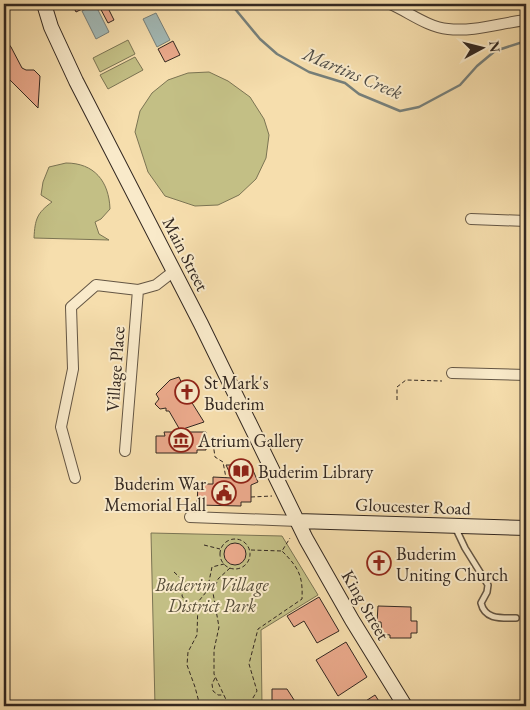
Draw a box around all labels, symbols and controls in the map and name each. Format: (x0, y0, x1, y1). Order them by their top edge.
north arrow (458, 22, 508, 72)
text: N (485, 40, 505, 54)
water label: Martins Creek (299, 41, 407, 105)
street label: Main Street (158, 213, 215, 295)
street label: Village Place (101, 325, 129, 413)
place label: St Mark's Buderim (204, 371, 269, 415)
church icon: St Mark's Buderim (174, 379, 200, 405)
museum icon: Atrium Gallery (168, 427, 194, 453)
place label: Atrium Gallery (197, 429, 304, 452)
library icon: Buderim Library (228, 458, 254, 484)
place label: Buderim Library (258, 460, 374, 483)
place label: Buderim War Memorial Hall (104, 472, 206, 516)
public building icon: Buderim War Memorial Hall (211, 480, 237, 506)
street label: Gloucester Road (355, 492, 472, 520)
place label: Buderim Uniting Church (396, 542, 508, 586)
church icon: Buderim Uniting Church (366, 550, 392, 576)
street label: King Street (337, 566, 395, 644)
park label: Buderim Village District Park (154, 573, 270, 617)

